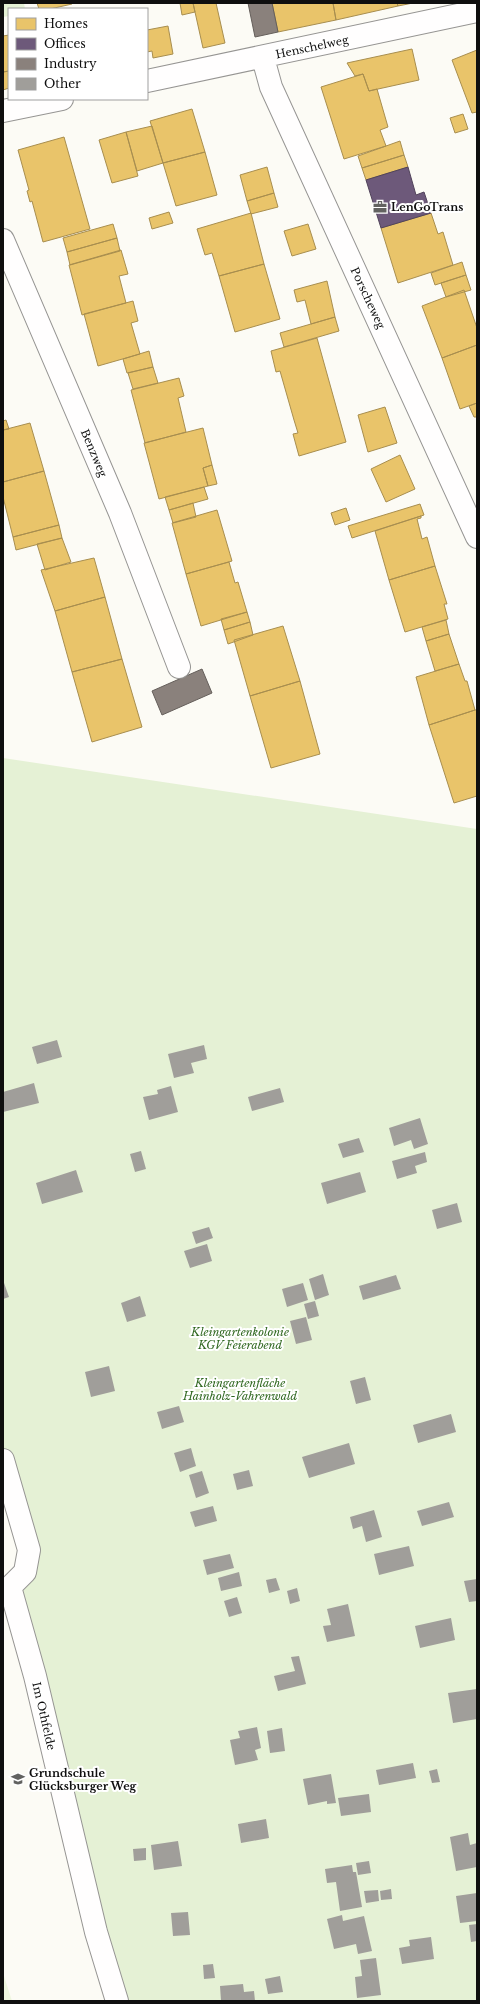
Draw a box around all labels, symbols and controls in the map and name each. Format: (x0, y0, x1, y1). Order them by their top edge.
legend (8, 8, 148, 100)
text: Homes (44, 16, 88, 31)
street label: Henschelweg (274, 32, 350, 62)
text: Offices (44, 36, 86, 51)
text: Industry (44, 56, 97, 71)
text: Other (44, 76, 81, 91)
office icon: LenGoTrans (372, 199, 388, 215)
place label: LenGoTrans (391, 200, 463, 214)
street label: Porscheweg (348, 265, 389, 331)
street label: Benzweg (78, 427, 110, 479)
park label: Kleingartenkolonie KGV Feierabend (190, 1325, 289, 1352)
park label: Kleingartenfläche Hainholz-Vahrenwald (182, 1376, 297, 1403)
street label: Im Othfelde (29, 1680, 59, 1752)
place label: Grundschule Glücksburger Weg (29, 1766, 137, 1793)
school or university icon: Grundschule Glücksburger Weg (10, 1771, 26, 1787)

